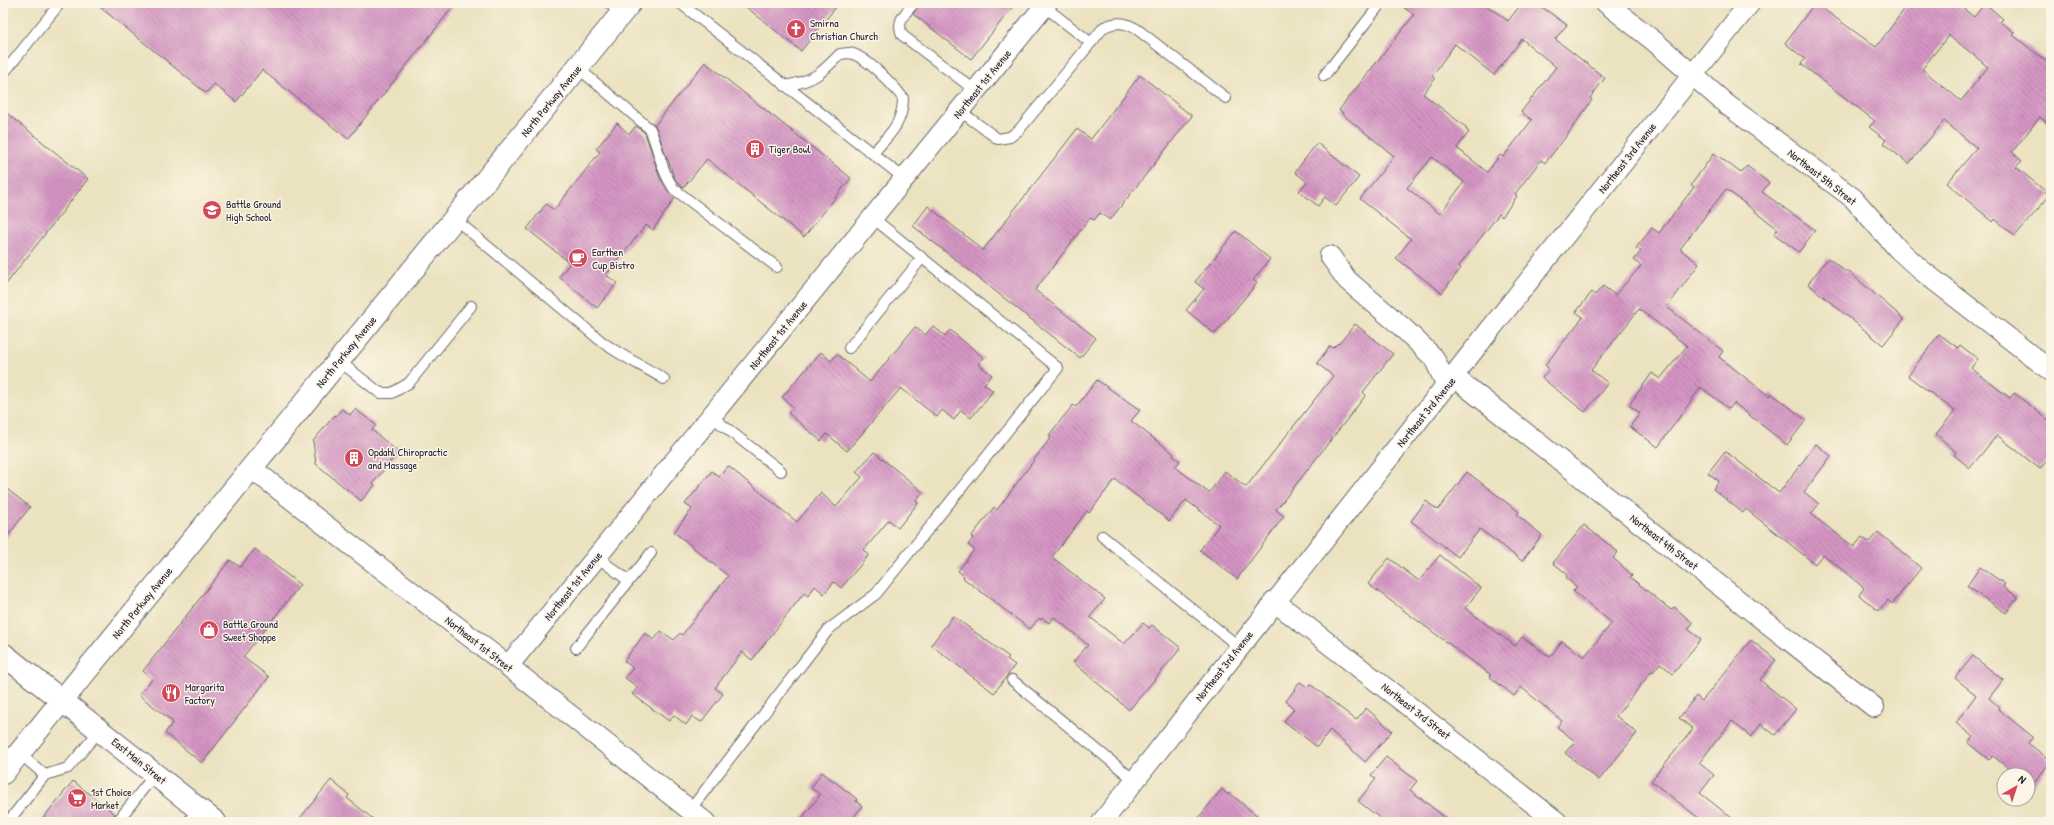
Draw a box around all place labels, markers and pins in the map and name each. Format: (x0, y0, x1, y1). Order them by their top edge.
place label: Smirna Christian Church (810, 16, 878, 43)
church icon: Smirna Christian Church (785, 18, 807, 40)
building icon: Tiger Bowl (744, 138, 766, 160)
place label: Tiger Bowl (769, 142, 811, 156)
place label: Battle Ground High School (226, 197, 282, 224)
school or university icon: Battle Ground High School (201, 199, 223, 221)
place label: Earthen Cup Bistro (592, 245, 635, 272)
cafe icon: Earthen Cup Bistro (567, 247, 589, 269)
place label: Opdahl Chiropractic and Massage (368, 445, 448, 472)
building icon: Opdahl Chiropractic and Massage (343, 447, 365, 469)
place label: Battle Ground Sweet Shoppe (223, 617, 279, 644)
shop icon: Battle Ground Sweet Shoppe (198, 619, 220, 641)
place label: Margarita Factory (184, 680, 225, 707)
restaurant icon: Margarita Factory (160, 682, 182, 704)
place label: 1st Choice Market (91, 785, 132, 812)
supermarket icon: 1st Choice Market (66, 787, 88, 809)

